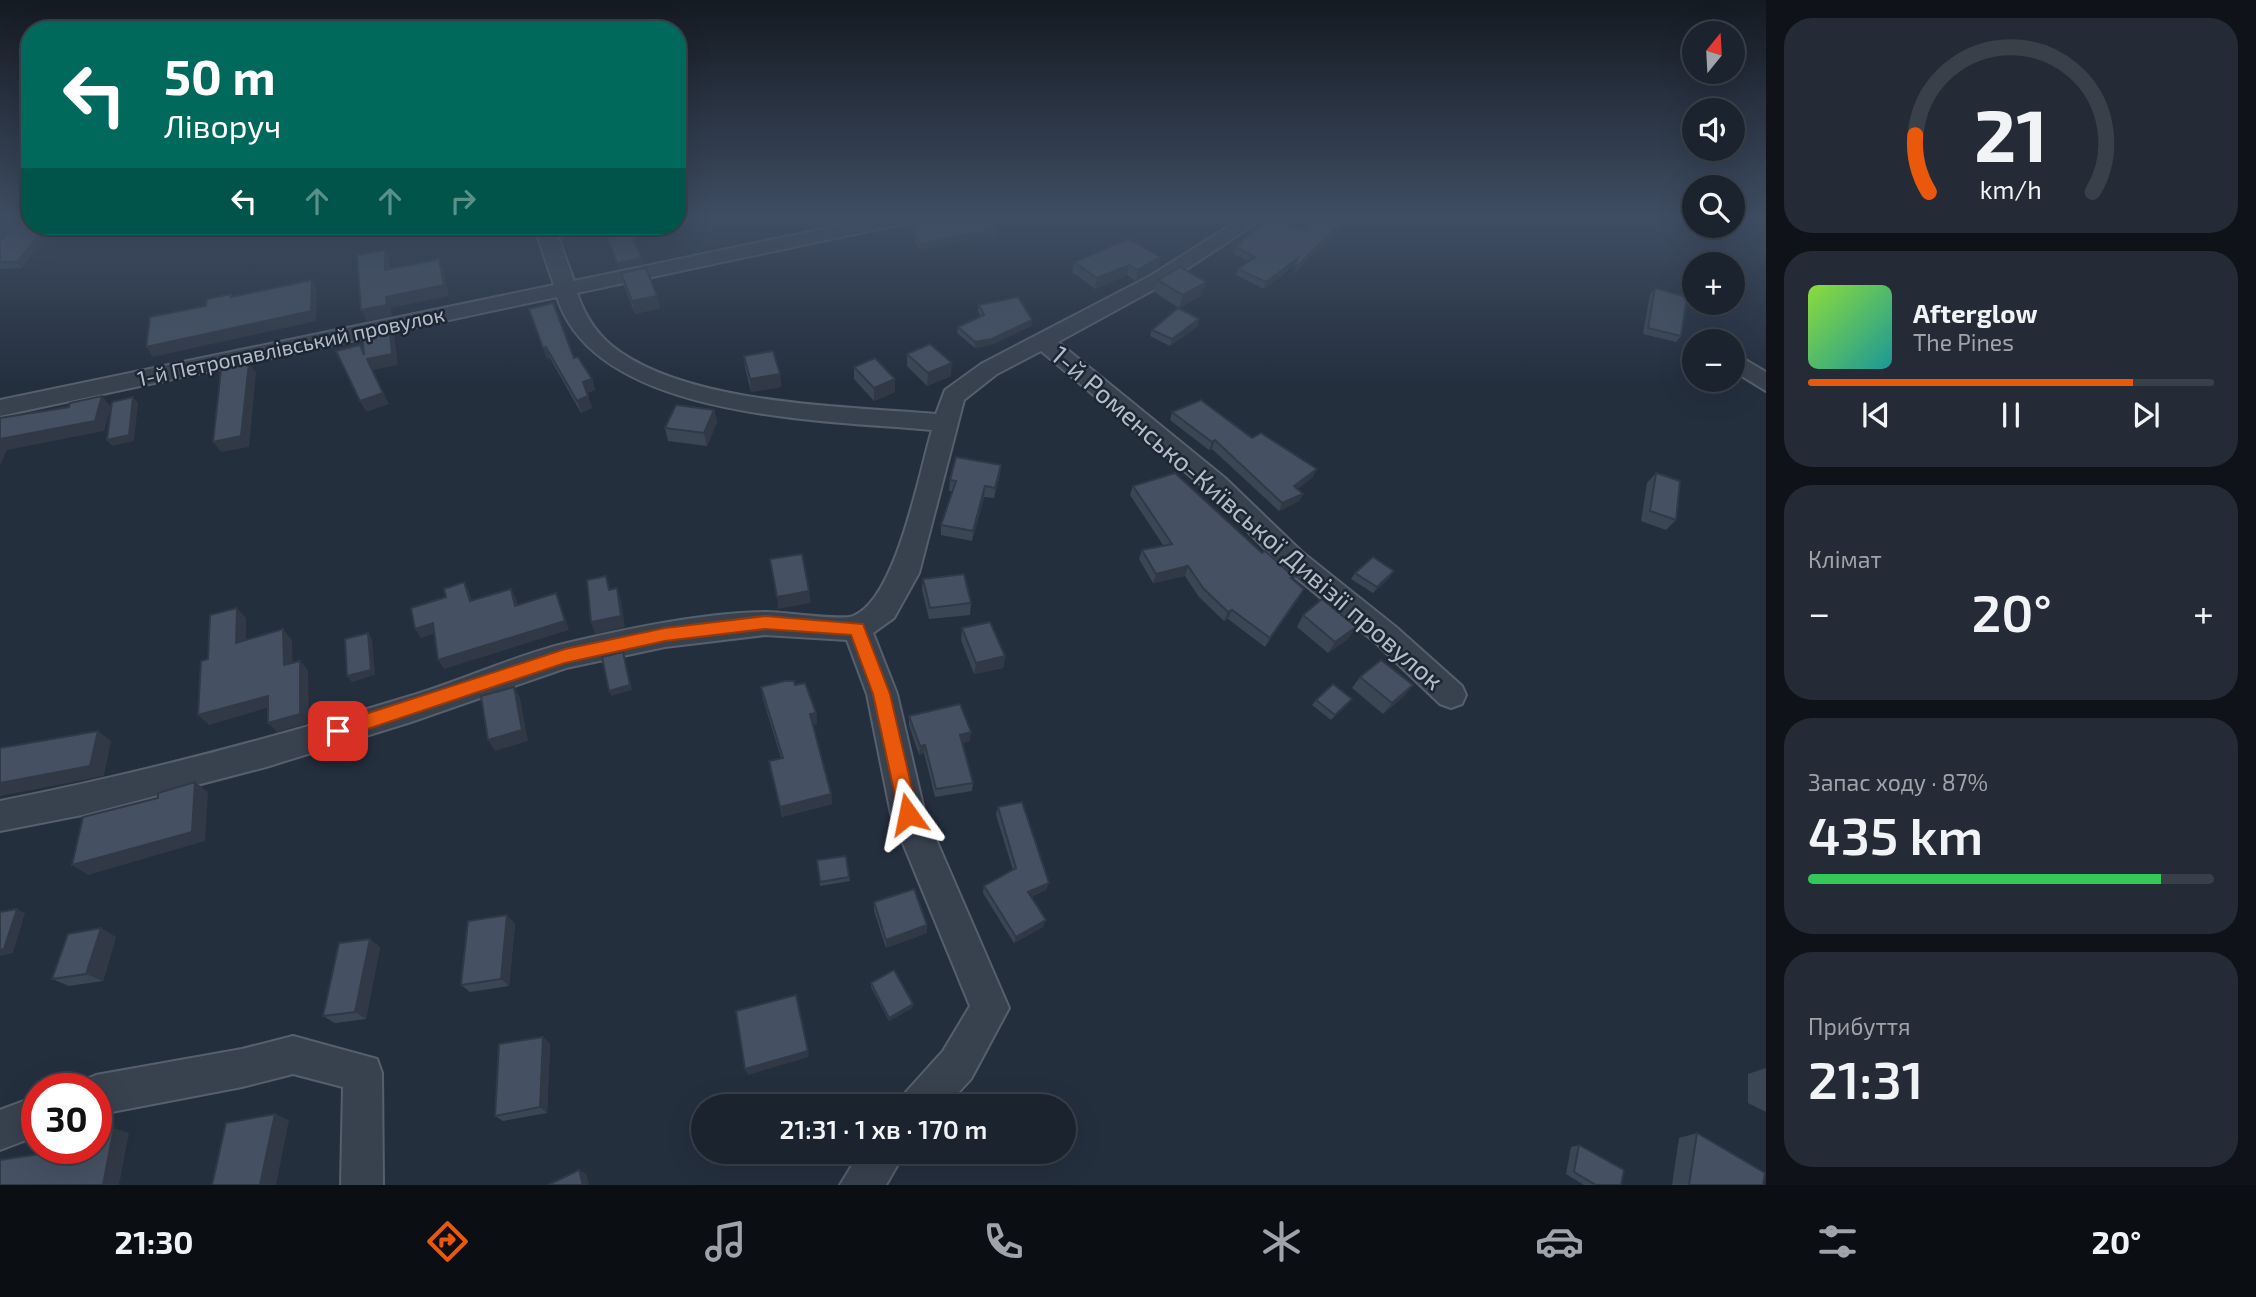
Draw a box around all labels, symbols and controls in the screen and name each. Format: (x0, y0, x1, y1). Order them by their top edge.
north arrow (1682, 21, 1745, 84)
map controls (1682, 21, 1745, 392)
text: 50 m (164, 46, 276, 105)
icon: left (49, 49, 140, 140)
text: 21 (1974, 89, 2048, 177)
button: sound (1682, 98, 1745, 161)
text: Ліворуч (164, 106, 281, 144)
text: km/h (1980, 174, 2042, 204)
button: search (1682, 175, 1745, 238)
icon: left (225, 182, 263, 220)
icon: ahead (298, 182, 336, 220)
icon: ahead (371, 182, 409, 220)
icon: right (444, 182, 482, 220)
button: + (1682, 252, 1745, 315)
text: Afterglow (1913, 297, 2038, 328)
street label: 1-й Петропавлівський провулок (135, 301, 447, 391)
text: The Pines (1913, 328, 2014, 356)
button: − (1682, 329, 1745, 392)
street label: 1-й Роменсько-Київської Дивізії провулок (1045, 338, 1450, 696)
icon: previous (1857, 396, 1895, 434)
icon: pause (1992, 396, 2030, 434)
icon: next (2127, 396, 2165, 434)
text: Клімат (1808, 545, 1882, 573)
text: 20° (1971, 580, 2052, 642)
text: − (1808, 589, 1830, 635)
text: + (2193, 589, 2214, 635)
pin (308, 701, 368, 761)
icon: arrive (319, 712, 357, 750)
text: Запас ходу · 87% (1808, 768, 1988, 796)
position arrow (871, 777, 945, 851)
text: 435 km (1808, 803, 1983, 865)
text: Прибуття (1808, 1012, 1911, 1040)
text: 21:31 (1808, 1047, 1923, 1109)
speed limit sign: 30 (21, 1073, 112, 1164)
text: 21:31 · 1 хв · 170 m (780, 1113, 987, 1144)
icon: directions (423, 1217, 472, 1266)
icon: music (701, 1217, 750, 1266)
icon: phone (979, 1217, 1028, 1266)
icon: climate (1257, 1217, 1306, 1266)
icon: car (1535, 1217, 1584, 1266)
icon: filters (1813, 1217, 1862, 1266)
text: 21:30 (115, 1222, 194, 1260)
text: 20° (2092, 1222, 2141, 1260)

